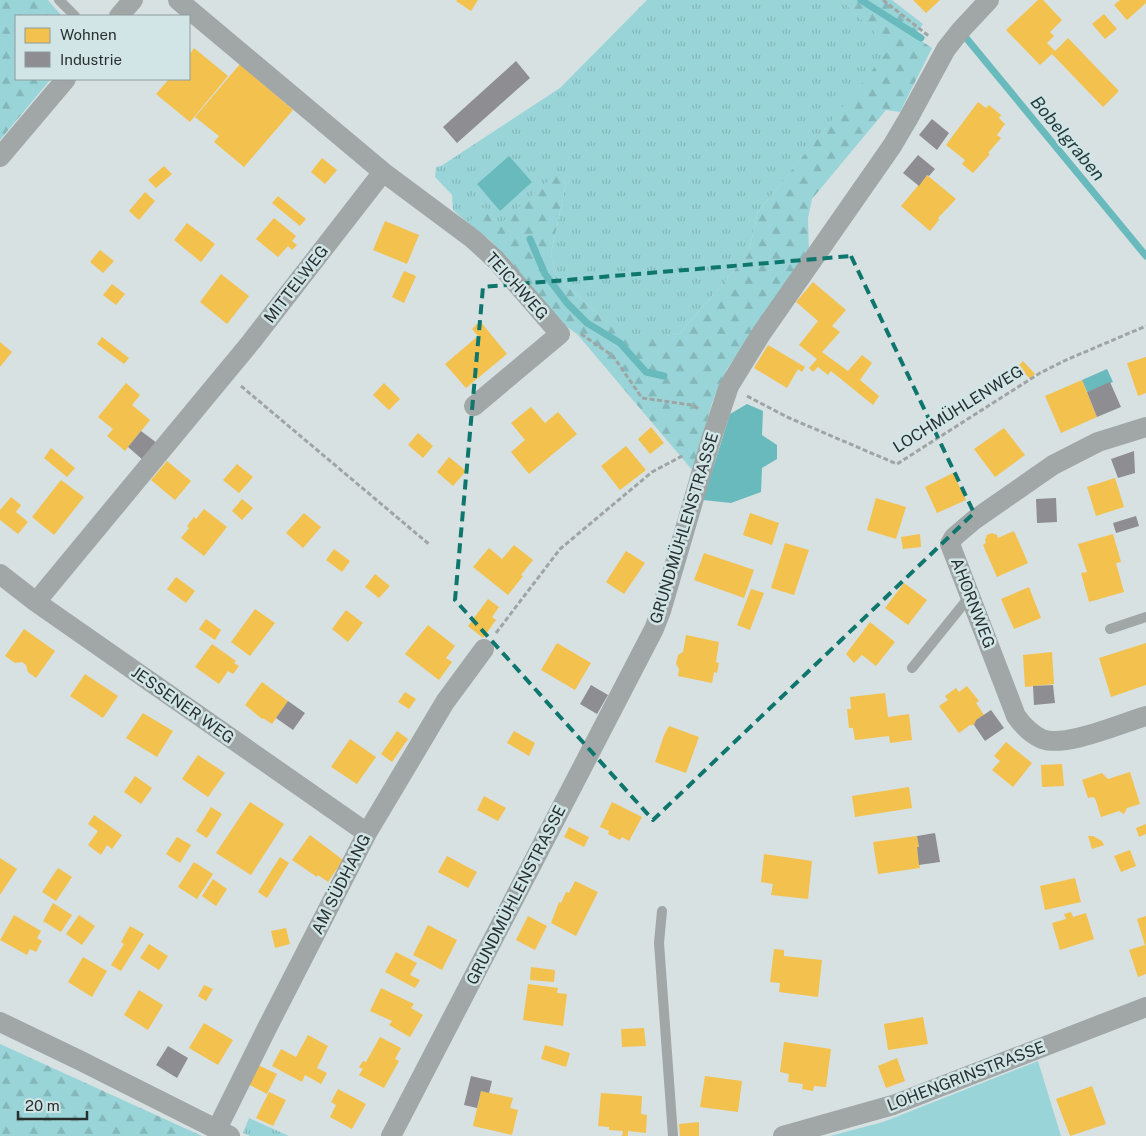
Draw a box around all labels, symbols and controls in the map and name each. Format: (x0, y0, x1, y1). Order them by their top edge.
legend (15, 15, 190, 80)
text: Wohnen (60, 26, 117, 43)
text: Industrie (60, 51, 122, 68)
water label: Bobelgraben (1026, 91, 1110, 185)
street label: MITTELWEG (260, 241, 332, 327)
street label: TEICHWEG (482, 248, 552, 324)
street label: LOCHMÜHLENWEG (889, 360, 1026, 457)
street label: GRUNDMÜHLENSTRASSE (645, 430, 722, 626)
street label: AHORNWEG (947, 555, 999, 651)
street label: JESSENER WEG (128, 662, 238, 748)
street label: GRUNDMÜHLENSTRASSE (461, 802, 570, 988)
street label: AM SÜDHANG (307, 830, 374, 937)
street label: LOHENGRINSTRASSE (884, 1037, 1048, 1115)
scale bar (18, 1088, 86, 1120)
text: 20 m (25, 1097, 60, 1114)

